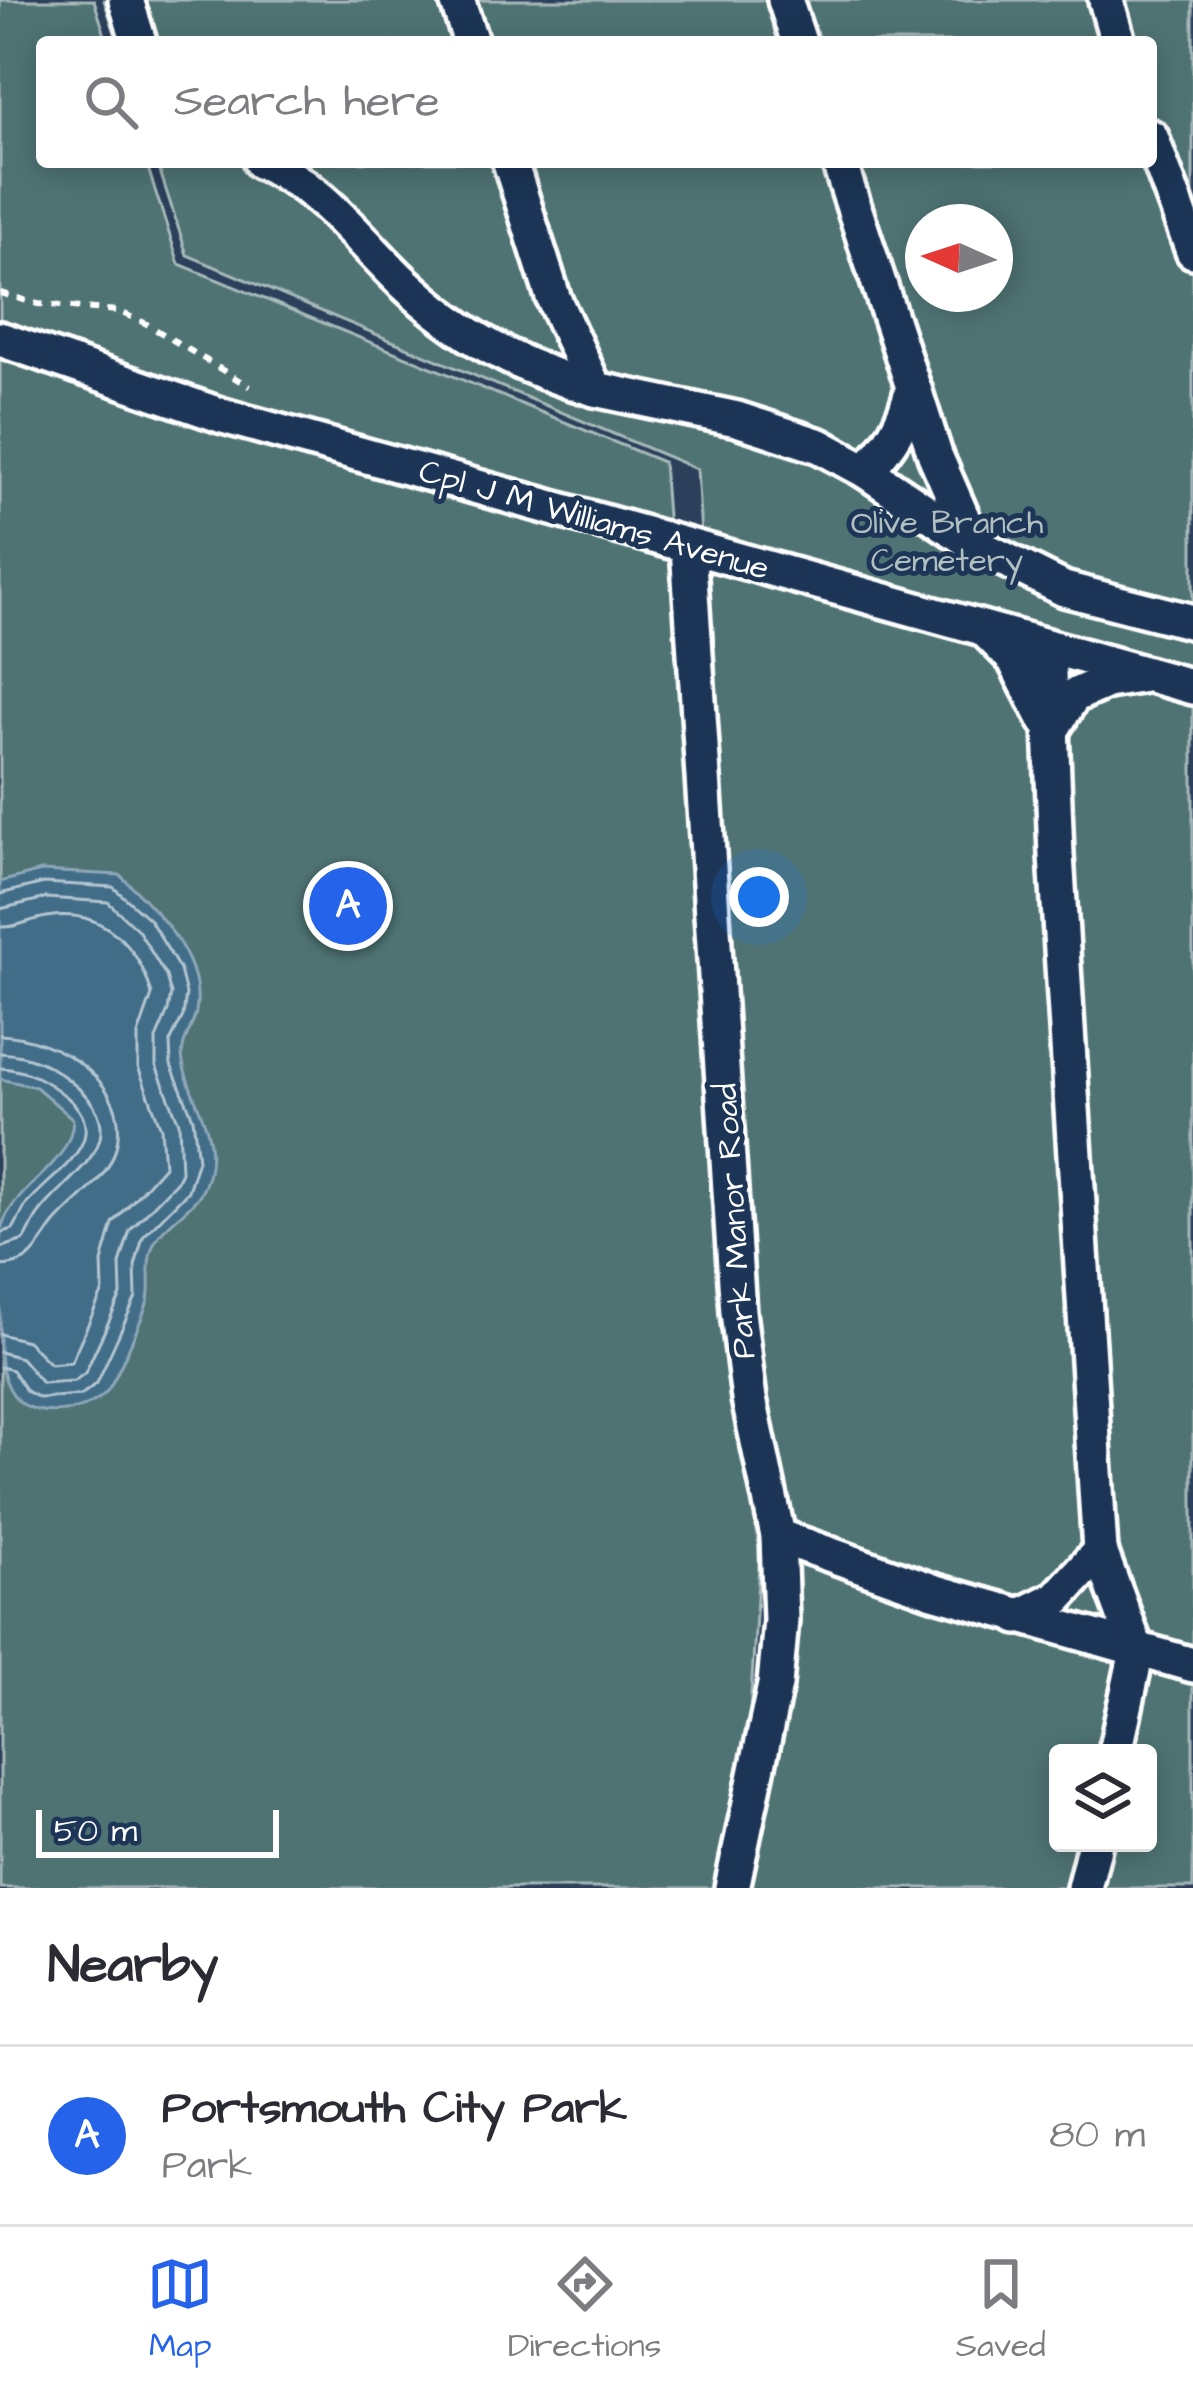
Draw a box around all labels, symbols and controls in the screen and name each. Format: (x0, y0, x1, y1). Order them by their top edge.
search box (36, 36, 1157, 168)
icon: search (78, 69, 144, 135)
text: Search here (174, 71, 440, 133)
north arrow (905, 204, 1013, 312)
street label: Cpl J M Williams Avenue (414, 448, 774, 592)
park label: Olive Branch Cemetery (851, 500, 1044, 585)
pin: A (309, 861, 387, 951)
your location (729, 867, 789, 927)
street label: Park Manor Road (702, 1082, 768, 1360)
map controls (1049, 1744, 1157, 1852)
button: layers (1049, 1744, 1157, 1852)
scale bar (36, 1804, 279, 1857)
text: 50 m (54, 1808, 137, 1854)
text: Nearby (48, 1931, 218, 2002)
text: Portsmouth City Park (162, 2078, 627, 2140)
text: A (75, 2109, 99, 2163)
text: 80 m (1049, 2109, 1145, 2163)
text: Park (162, 2140, 252, 2194)
tab: Map (147, 2251, 213, 2369)
tab: Directions (508, 2251, 661, 2369)
tab: Saved (956, 2251, 1046, 2369)

